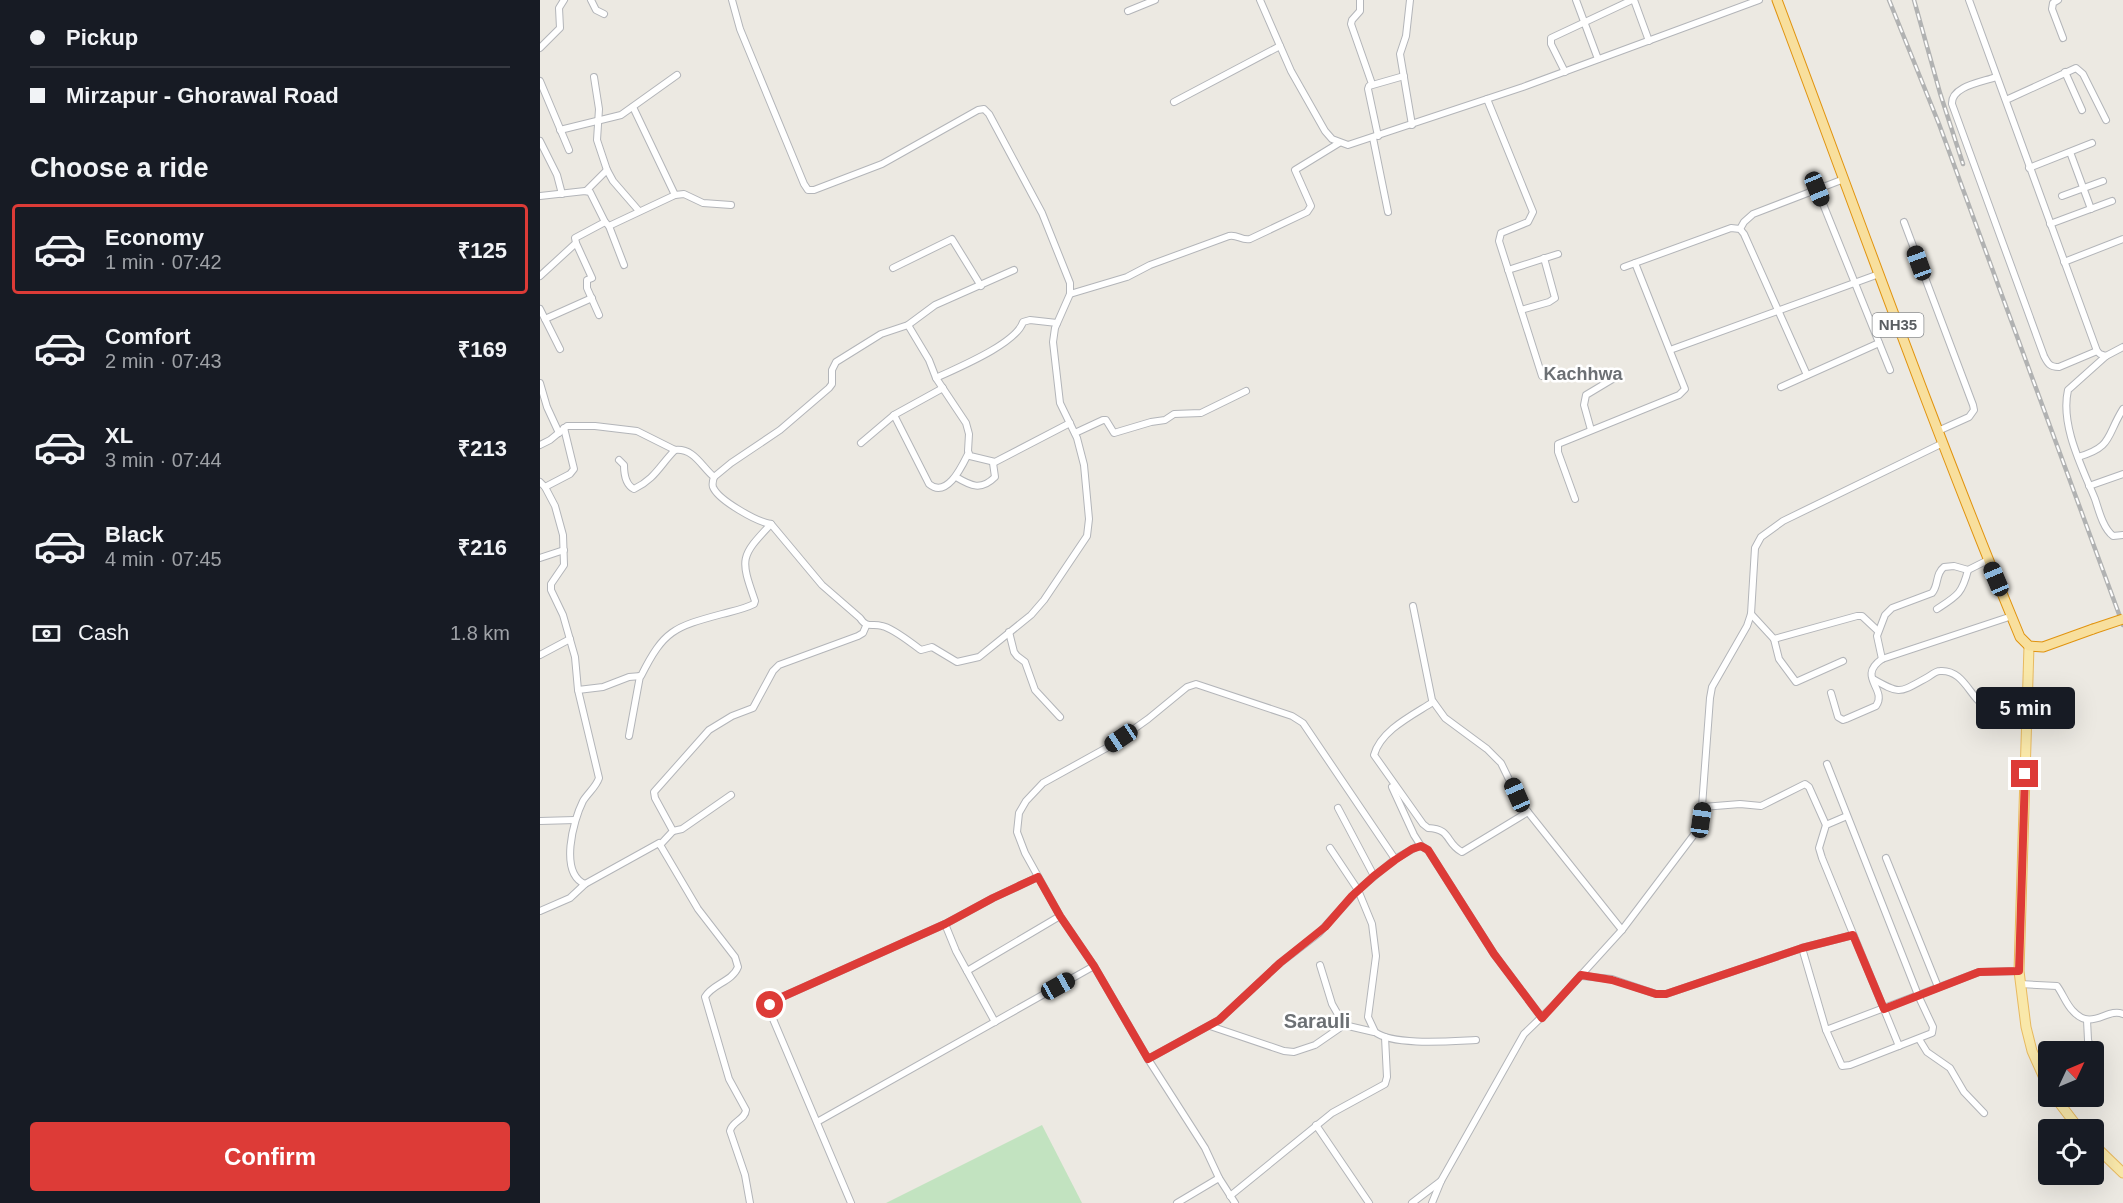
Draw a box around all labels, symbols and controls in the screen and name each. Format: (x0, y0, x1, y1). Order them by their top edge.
text: Pickup (66, 25, 138, 50)
text: Mirzapur - Ghorawal Road (66, 83, 339, 108)
text: Choose a ride (30, 153, 209, 183)
car (1802, 169, 1832, 209)
icon: car (33, 222, 87, 276)
text: Economy (105, 225, 204, 250)
text: ₹125 (458, 238, 507, 263)
car (1904, 243, 1934, 283)
text: 1 min · 07:42 (105, 251, 222, 273)
road number: NH35 (1872, 313, 1924, 337)
icon: car (33, 321, 87, 375)
text: Comfort (105, 324, 191, 349)
text: ₹169 (458, 337, 507, 362)
text: 2 min · 07:43 (105, 350, 222, 372)
district label: Kachhwa (1543, 364, 1623, 384)
icon: car (33, 420, 87, 474)
text: XL (105, 423, 133, 448)
text: ₹213 (458, 436, 507, 461)
text: 3 min · 07:44 (105, 449, 222, 471)
icon: car (33, 519, 87, 573)
text: Black (105, 522, 164, 547)
text: ₹216 (458, 535, 507, 560)
text: 4 min · 07:45 (105, 548, 222, 570)
car (1981, 559, 2011, 599)
icon: cash (30, 617, 63, 650)
text: Cash (78, 620, 129, 645)
text: 1.8 km (450, 622, 510, 644)
callout: 5 min (1976, 687, 2074, 729)
text: 5 min (1999, 697, 2052, 719)
car (1101, 720, 1141, 756)
route end (2011, 760, 2038, 787)
car (1501, 775, 1533, 815)
car (1690, 801, 1712, 839)
car (1038, 969, 1078, 1003)
route start (756, 991, 783, 1018)
district label: Sarauli (1284, 1010, 1350, 1032)
north arrow (2038, 1041, 2104, 1107)
map controls (2038, 1041, 2104, 1185)
button: locate (2038, 1119, 2104, 1185)
button: Confirm (30, 1122, 510, 1191)

